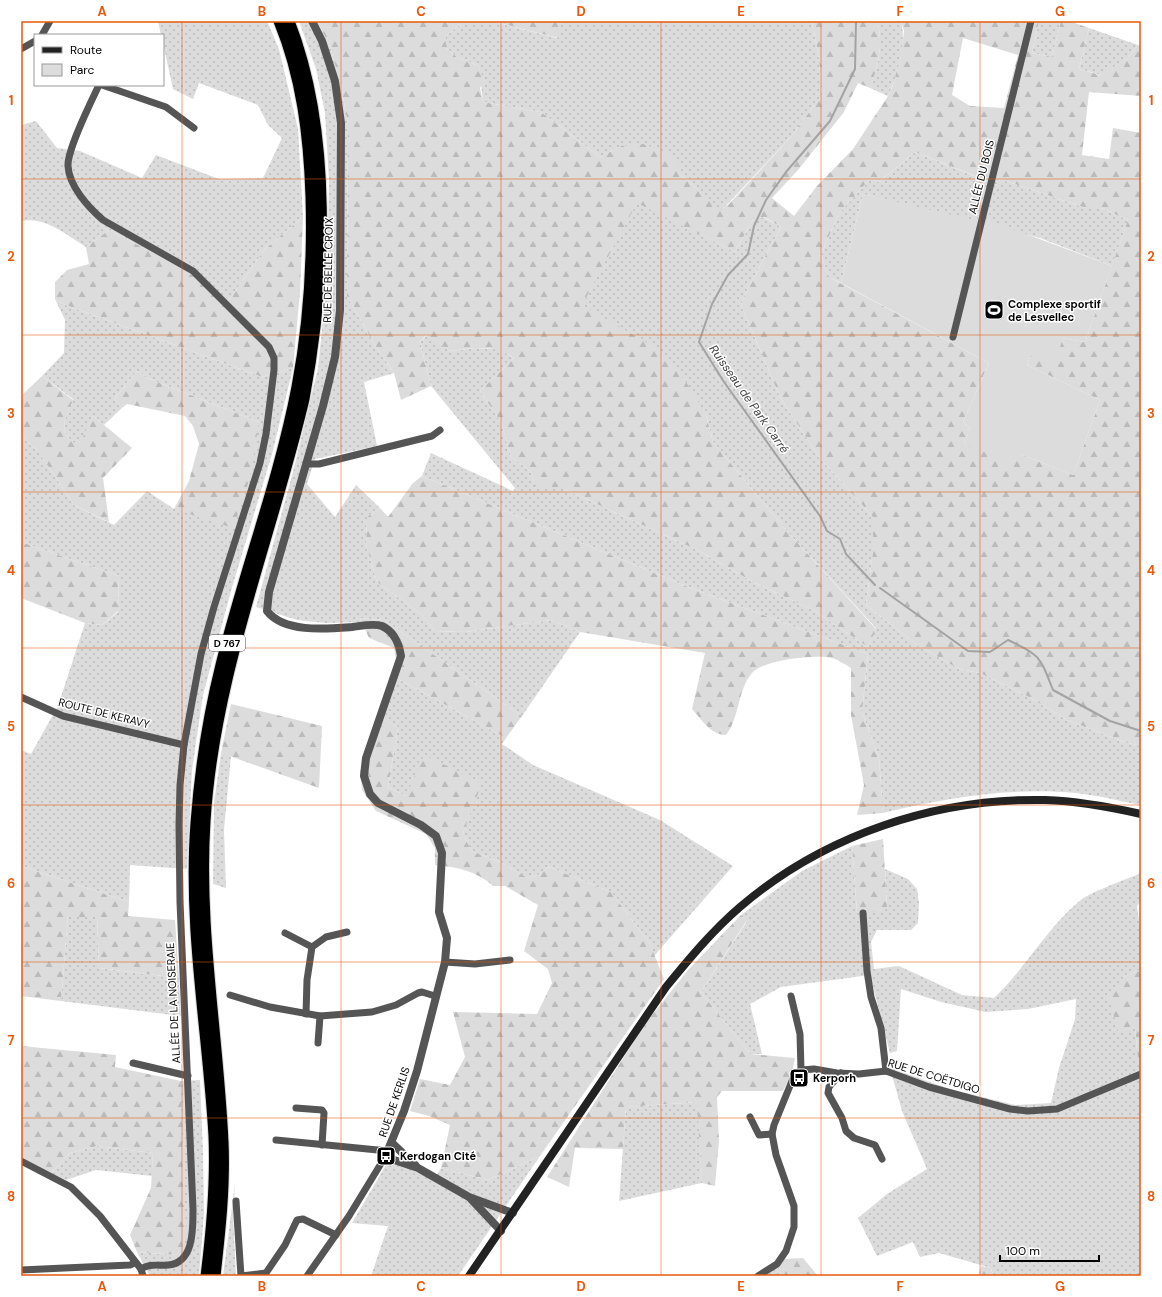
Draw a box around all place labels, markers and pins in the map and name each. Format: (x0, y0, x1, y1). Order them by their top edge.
place label: Complexe sportif de Lesvellec (1008, 297, 1101, 324)
sports icon: Complexe sportif de Lesvellec (983, 299, 1005, 321)
bus stop icon: Kerporh (788, 1067, 810, 1089)
place label: Kerporh (813, 1071, 856, 1085)
bus stop icon: Kerdogan Cité (375, 1145, 397, 1167)
place label: Kerdogan Cité (400, 1149, 476, 1163)

